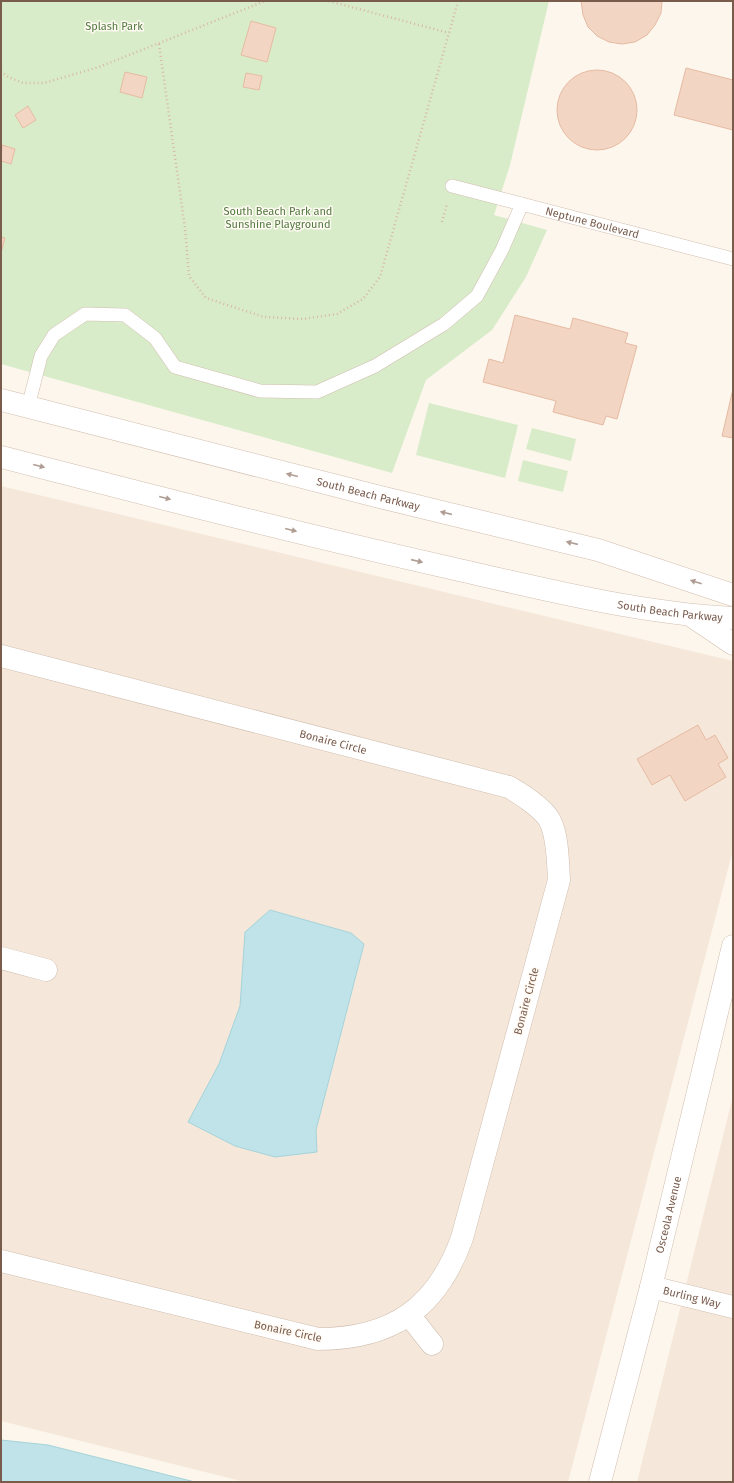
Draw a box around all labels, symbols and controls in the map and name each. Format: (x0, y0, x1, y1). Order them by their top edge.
park label: Splash Park (85, 20, 143, 33)
park label: South Beach Park and Sunshine Playground (224, 205, 332, 231)
street label: Neptune Boulevard (544, 205, 640, 241)
one-way arrow (33, 464, 45, 470)
one-way arrow (286, 472, 298, 478)
street label: South Beach Parkway (315, 475, 422, 514)
one-way arrow (159, 496, 171, 502)
one-way arrow (439, 510, 451, 516)
one-way arrow (285, 528, 297, 534)
one-way arrow (566, 540, 578, 546)
one-way arrow (411, 558, 423, 564)
one-way arrow (690, 579, 702, 585)
street label: South Beach Parkway (616, 598, 724, 624)
street label: Bonaire Circle (298, 727, 368, 757)
street label: Bonaire Circle (511, 966, 542, 1036)
street label: Osceola Avenue (653, 1175, 684, 1255)
street label: Burling Way (662, 1284, 722, 1311)
street label: Bonaire Circle (253, 1318, 323, 1345)

